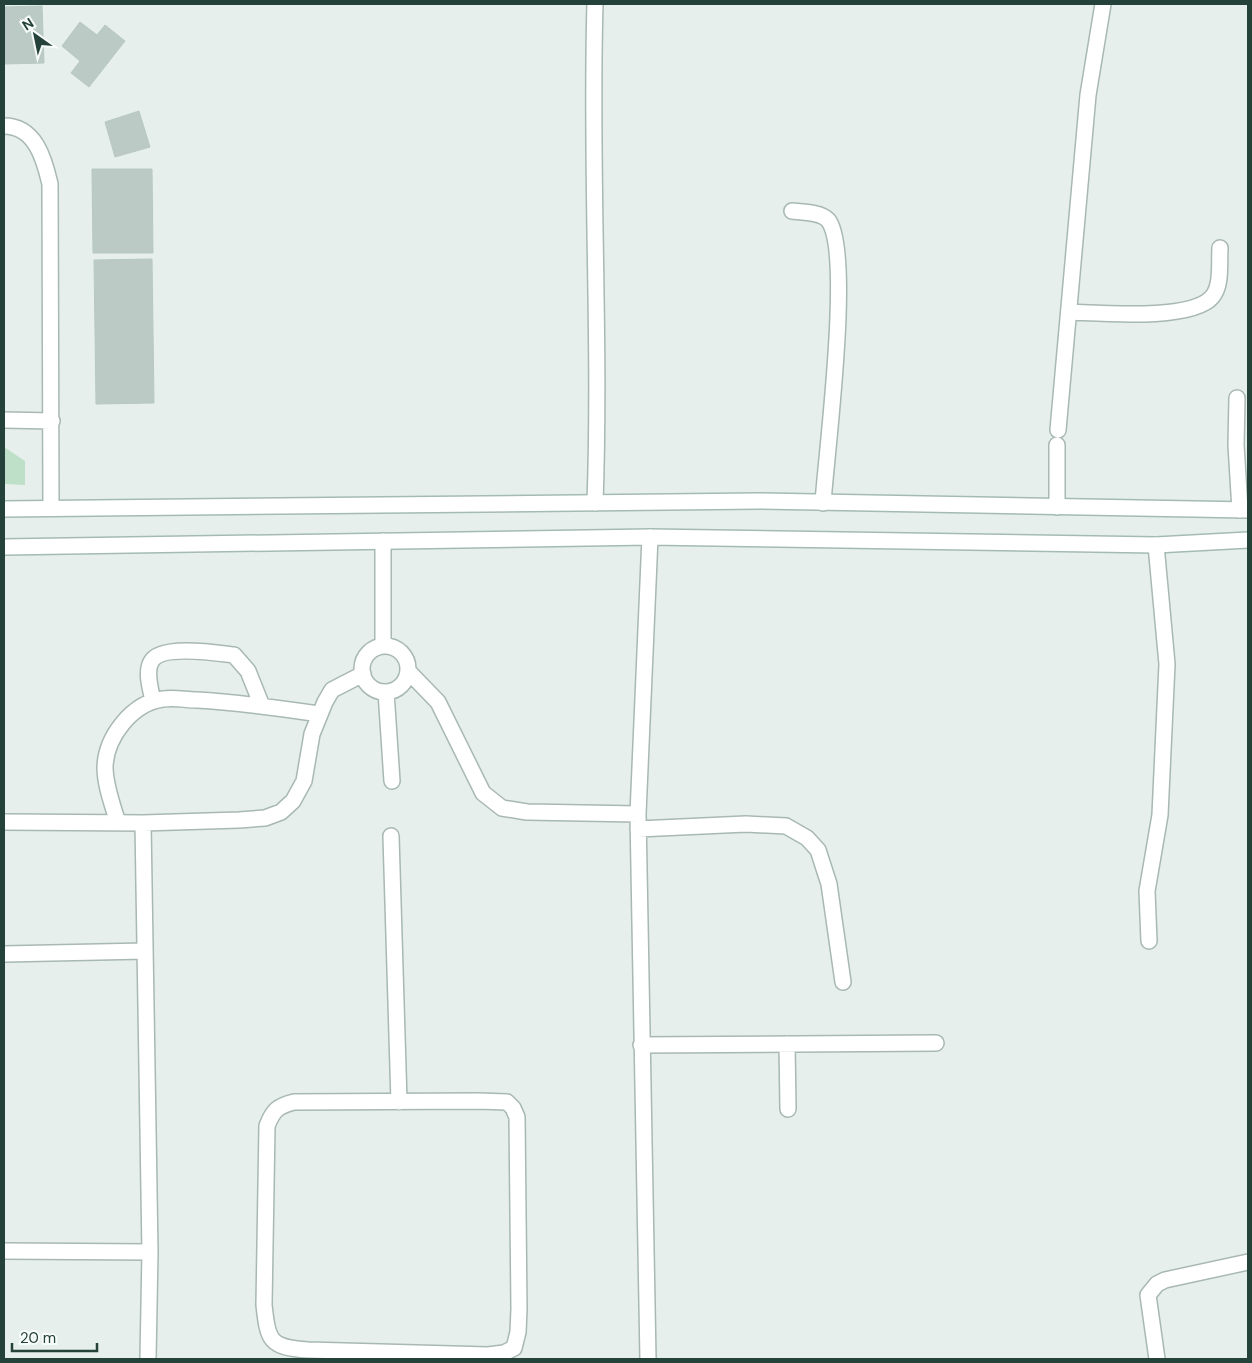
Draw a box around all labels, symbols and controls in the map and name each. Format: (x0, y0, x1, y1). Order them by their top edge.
north arrow (10, 10, 60, 60)
text: N (19, 14, 37, 34)
scale bar (12, 1320, 98, 1352)
text: 20 m (20, 1328, 56, 1348)

